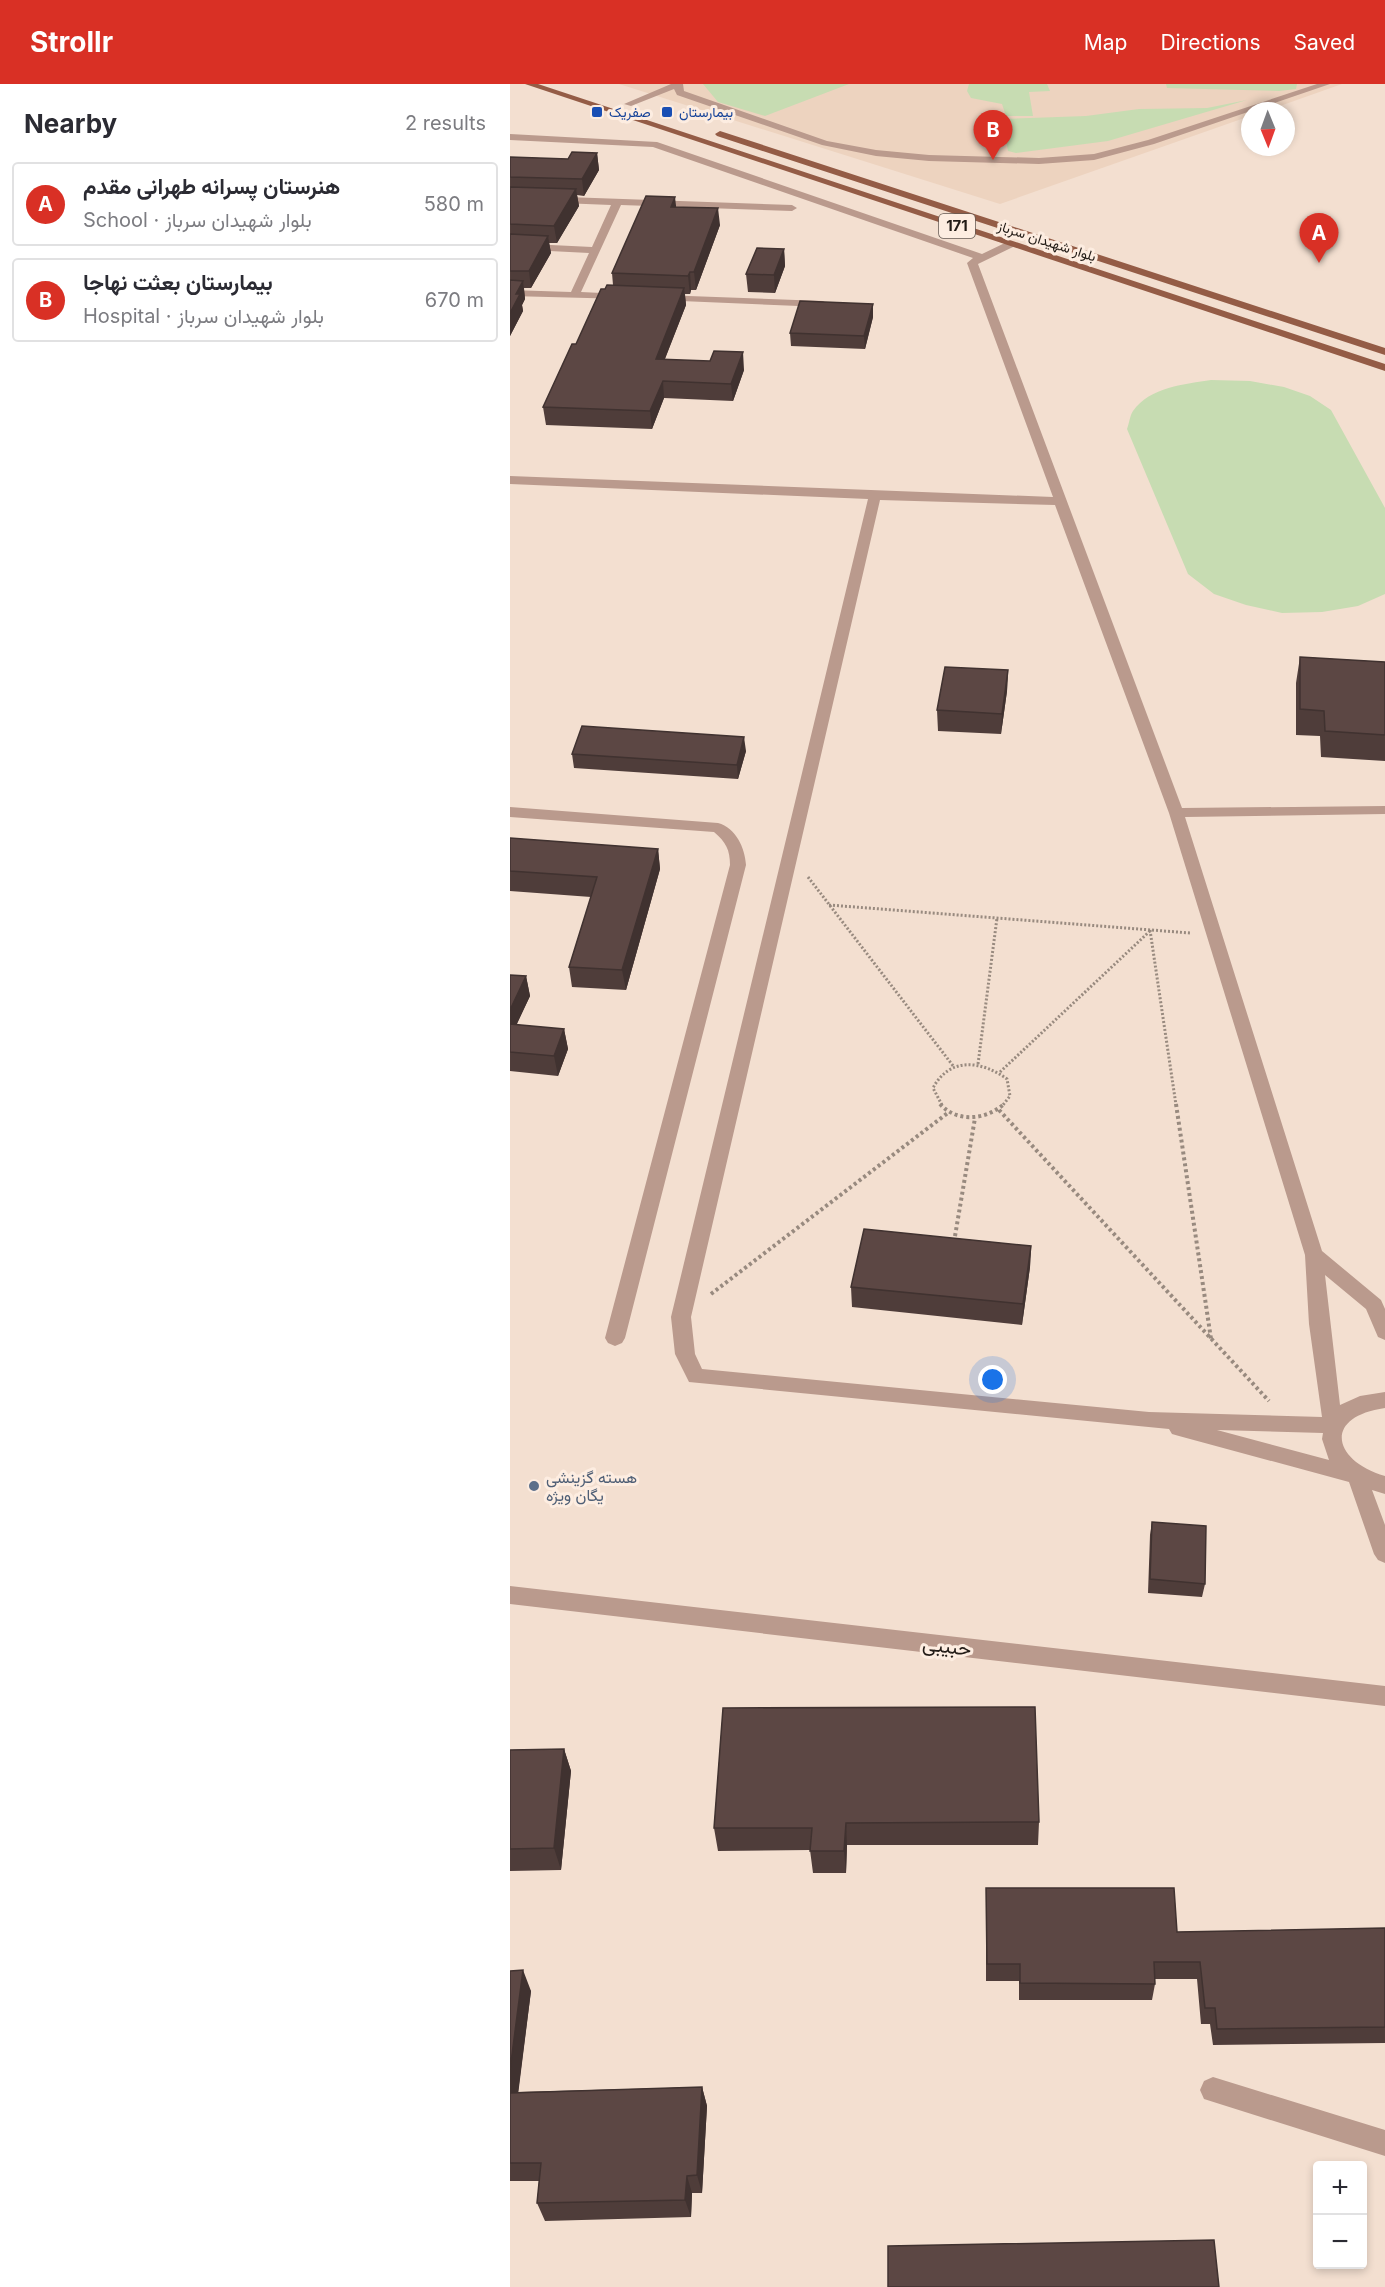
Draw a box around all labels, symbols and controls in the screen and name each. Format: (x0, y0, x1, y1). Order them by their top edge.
text: Strollr (30, 25, 113, 59)
text: Map (1084, 30, 1127, 55)
text: Directions (1160, 30, 1261, 55)
text: Saved (1294, 30, 1355, 55)
north arrow (1241, 102, 1295, 156)
place label: صفریک (609, 103, 651, 121)
place label: بیمارستان (679, 103, 733, 121)
marker: صفریک (590, 105, 604, 119)
marker: بیمارستان (660, 105, 674, 119)
text: Nearby (24, 108, 117, 139)
pin: B (974, 110, 1012, 160)
text: 2 results (405, 111, 486, 135)
text: هنرستان پسرانه طهرانی مقدم (83, 173, 340, 199)
text: A (38, 192, 53, 216)
text: 580 m (424, 192, 484, 216)
text: School · بلوار شهیدان سرباز (83, 208, 312, 232)
road number: 171 (939, 214, 975, 238)
pin: A (1300, 214, 1338, 263)
street label: بلوار شهیدان سرباز (994, 216, 1099, 265)
text: بیمارستان بعثت نهاجا (83, 269, 273, 295)
text: B (39, 288, 52, 312)
text: 670 m (425, 288, 484, 312)
text: Hospital · بلوار شهیدان سرباز (83, 304, 324, 328)
your location (978, 1365, 1007, 1394)
place label: هسته گزینشی یگان ویژه (546, 1467, 637, 1506)
marker: هسته گزینشی یگان ویژه (527, 1479, 541, 1493)
street label: حبیبی (921, 1631, 973, 1661)
map controls (1313, 2161, 1367, 2269)
button: + (1313, 2161, 1367, 2215)
button: − (1313, 2215, 1367, 2269)

